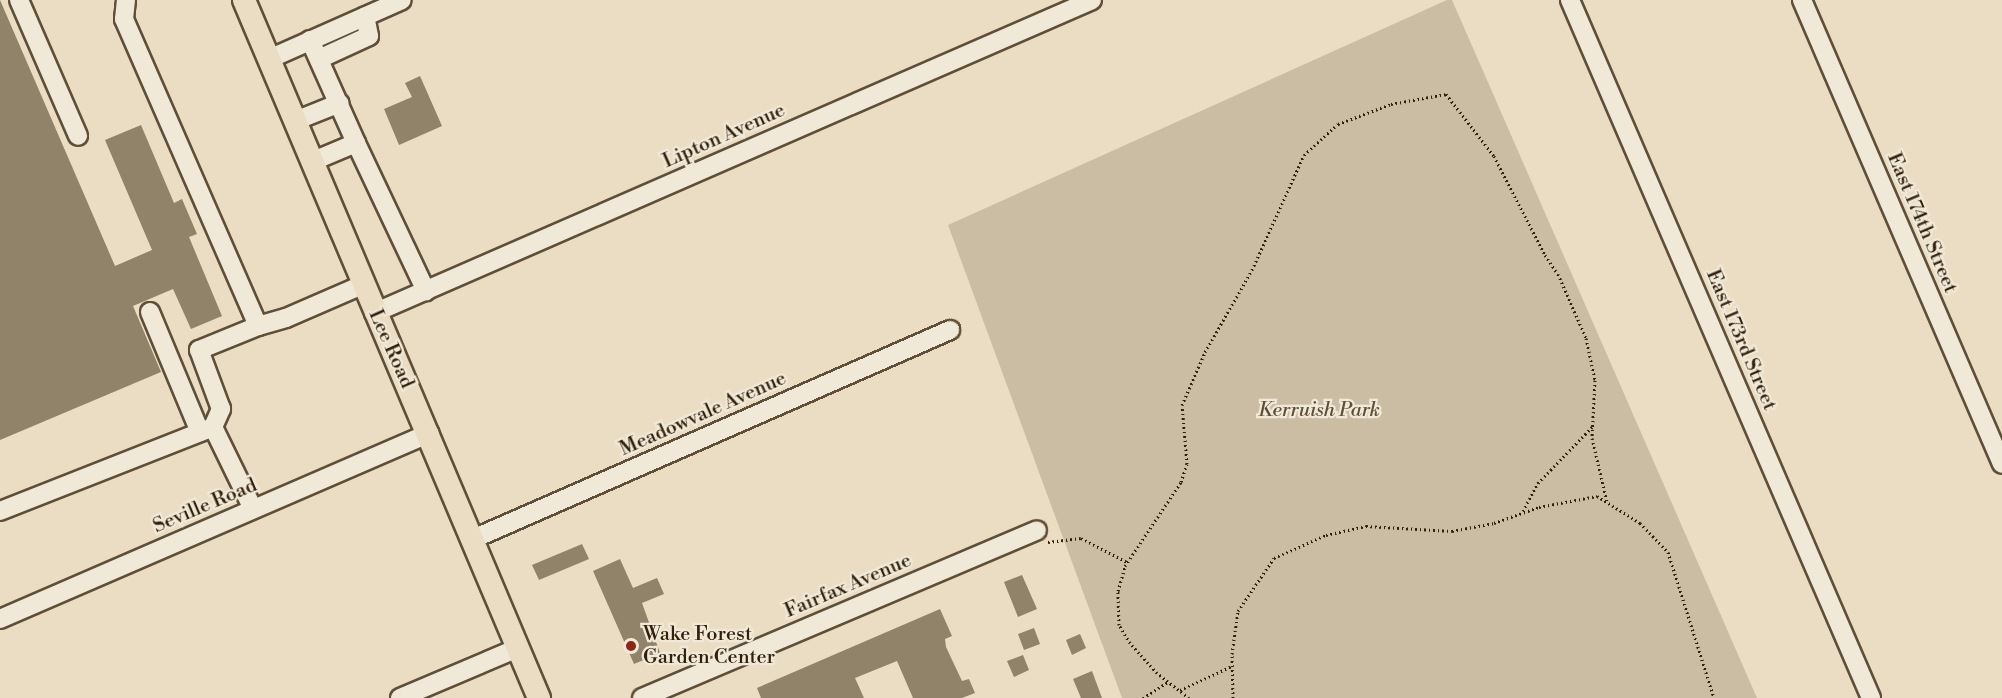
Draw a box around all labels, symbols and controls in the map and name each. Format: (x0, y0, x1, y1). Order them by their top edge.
street label: Lipton Avenue (659, 98, 789, 174)
street label: East 174th Street (1882, 149, 1962, 297)
street label: East 173rd Street (1700, 266, 1782, 414)
street label: Lee Road (363, 306, 419, 392)
street label: Meadowvale Avenue (616, 366, 790, 462)
park label: Kerruish Park (1258, 398, 1380, 422)
street label: Seville Road (149, 473, 261, 539)
street label: Fairfax Avenue (781, 549, 915, 623)
place label: Wake Forest Garden Center (643, 622, 775, 669)
marker: Wake Forest Garden Center (624, 639, 638, 653)

